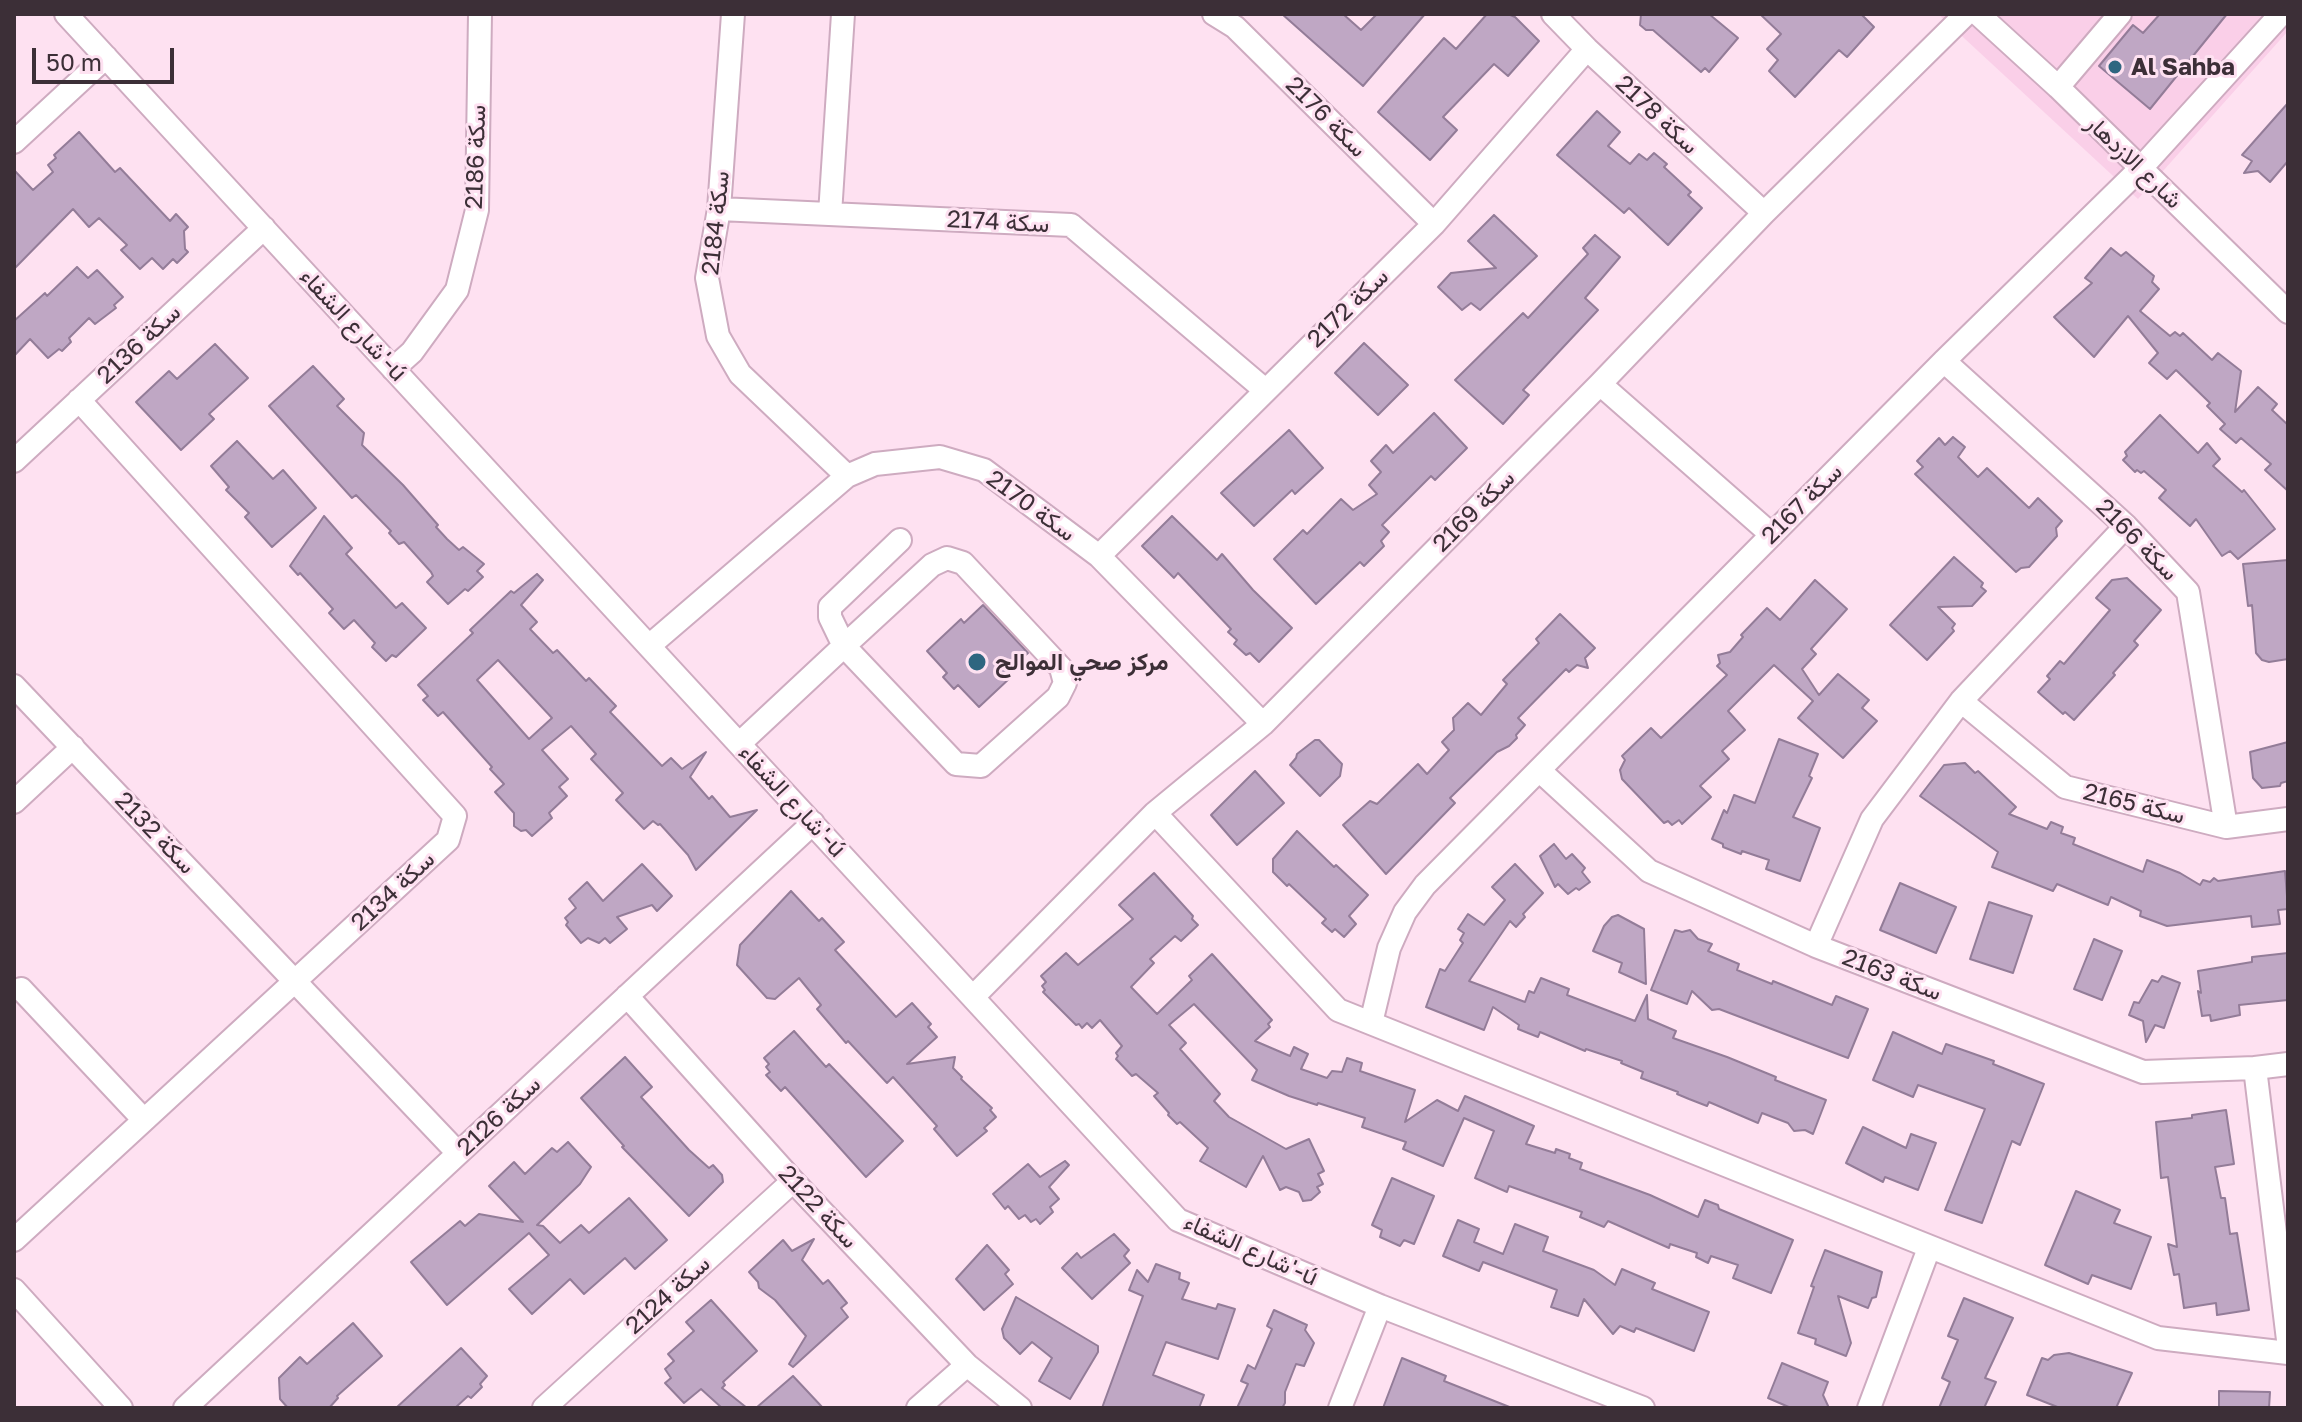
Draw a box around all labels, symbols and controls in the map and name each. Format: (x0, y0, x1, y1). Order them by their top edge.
scale bar (36, 32, 178, 82)
text: 50 m (46, 47, 102, 76)
place label: Al Sahba (2131, 53, 2235, 81)
marker: Al Sahba (2106, 58, 2124, 76)
street label: سكة 2178 (1610, 69, 1704, 161)
street label: سكة 2176 (1280, 71, 1372, 163)
street label: سكة 2186 (460, 104, 492, 210)
street label: شارع الازدهار (2080, 109, 2188, 215)
street label: سكة 2184 (696, 170, 736, 276)
street label: سكة 2174 (946, 205, 1050, 239)
street label: سكة 2172 (1301, 262, 1395, 354)
street label: شارع الشفاء'-ú (293, 263, 413, 387)
street label: سكة 2136 (91, 298, 187, 390)
street label: سكة 2167 (1756, 458, 1848, 550)
street label: سكة 2170 (981, 464, 1081, 548)
street label: سكة 2169 (1427, 464, 1521, 558)
street label: سكة 2166 (2090, 493, 2184, 587)
place label: مركز صحي الموالح (995, 648, 1168, 676)
marker: مركز صحي الموالح (966, 651, 988, 673)
street label: شارع الشفاء'-ú (732, 739, 852, 863)
street label: سكة 2165 (2080, 777, 2188, 831)
street label: سكة 2132 (109, 786, 201, 880)
street label: سكة 2134 (345, 845, 441, 937)
street label: سكة 2163 (1838, 943, 1946, 1007)
street label: سكة 2126 (451, 1070, 547, 1162)
street label: سكة 2122 (772, 1160, 864, 1254)
street label: شارع الشفاء'-ú (1179, 1208, 1323, 1292)
street label: سكة 2124 (620, 1250, 716, 1340)

